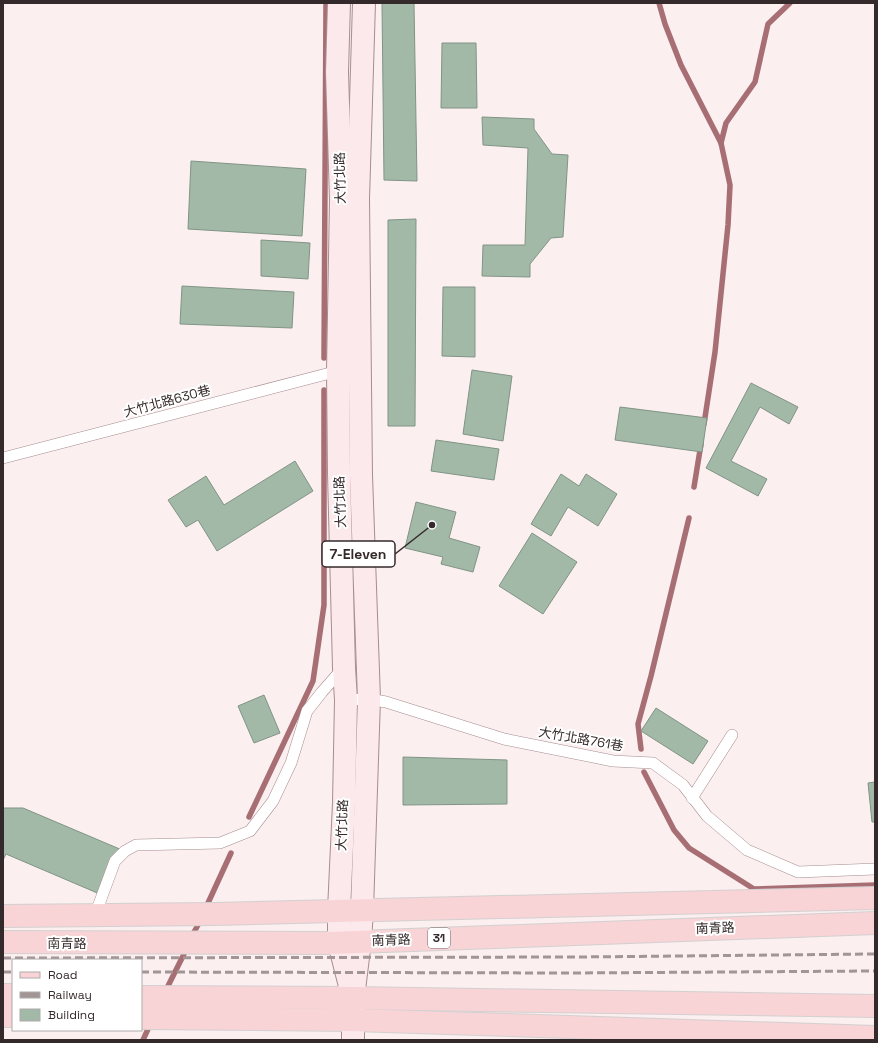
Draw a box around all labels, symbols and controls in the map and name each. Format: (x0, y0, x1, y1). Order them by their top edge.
street label: 大竹北路 (331, 152, 349, 204)
street label: 大竹北路630巷 (122, 381, 212, 421)
street label: 大竹北路 (331, 476, 349, 528)
callout: 7-Eleven (322, 541, 395, 567)
text: 7-Eleven (330, 545, 386, 563)
street label: 大竹北路761巷 (537, 723, 625, 755)
street label: 大竹北路 (333, 799, 351, 851)
street label: 南青路 (695, 919, 735, 937)
road number: 31 (428, 928, 450, 948)
street label: 南青路 (371, 931, 411, 949)
street label: 南青路 (47, 935, 87, 952)
legend (12, 959, 142, 1031)
text: Road (48, 967, 77, 983)
text: Railway (48, 987, 92, 1003)
text: Building (48, 1007, 95, 1023)

